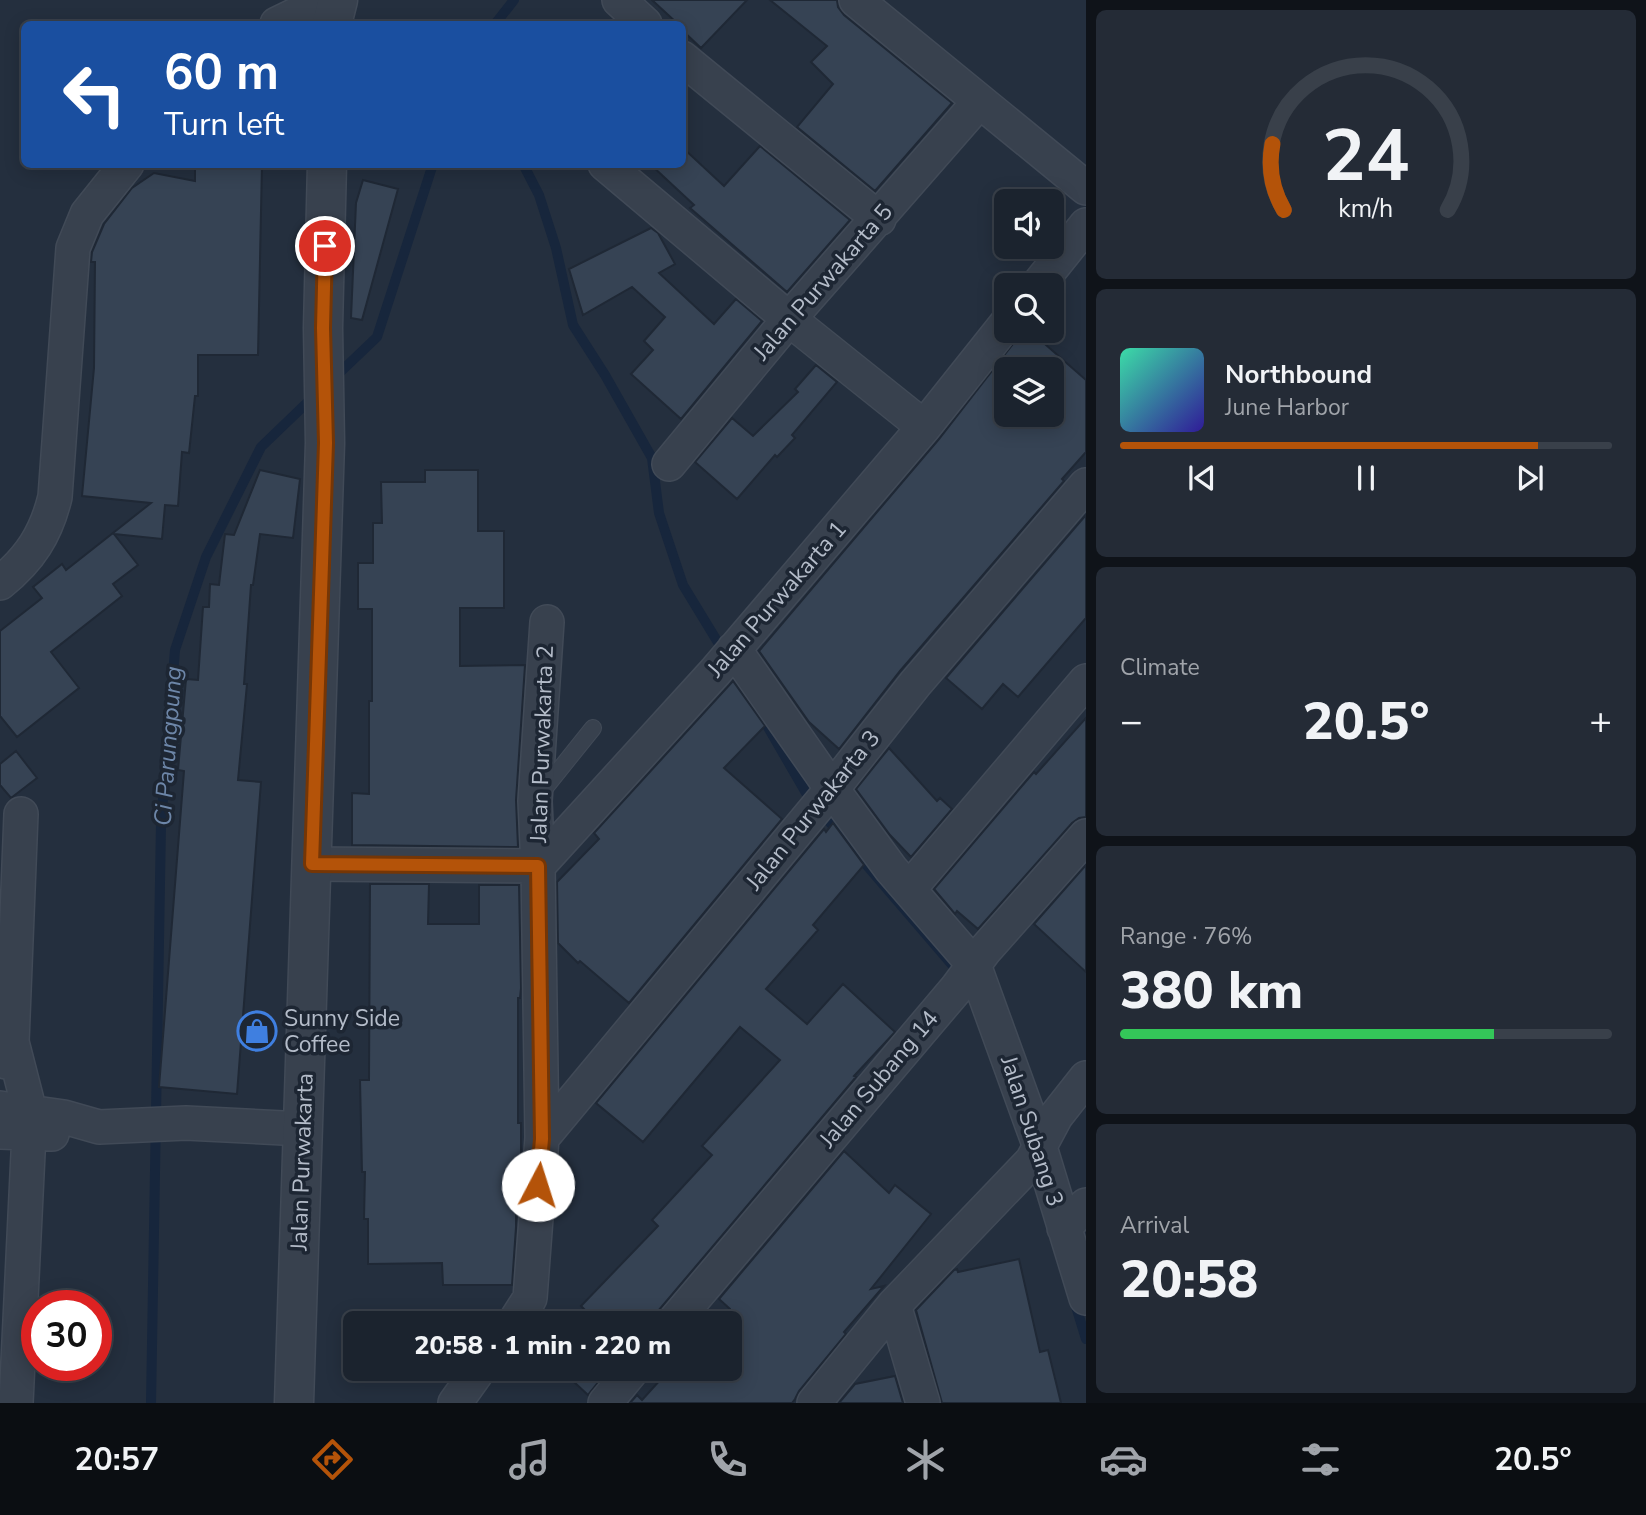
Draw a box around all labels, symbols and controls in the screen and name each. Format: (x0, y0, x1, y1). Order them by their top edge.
text: 60 m (164, 39, 279, 106)
icon: left (49, 49, 140, 140)
text: Turn left (164, 103, 284, 146)
text: 24 (1322, 107, 1410, 207)
map controls (994, 189, 1064, 427)
button: sound (994, 189, 1064, 259)
text: km/h (1338, 192, 1394, 226)
street label: Jalan Purwakarta 5 (746, 197, 899, 367)
pin (295, 216, 355, 276)
icon: arrive (306, 227, 344, 265)
button: search (994, 273, 1064, 343)
button: layers (994, 357, 1064, 427)
text: Northbound (1225, 357, 1372, 392)
text: June Harbor (1225, 392, 1349, 423)
icon: previous (1183, 459, 1221, 497)
icon: pause (1347, 459, 1385, 497)
icon: next (1511, 459, 1549, 497)
street label: Jalan Purwakarta 1 (700, 514, 853, 684)
street label: Jalan Purwakarta 2 (523, 645, 561, 844)
text: Climate (1120, 652, 1200, 683)
water label: Ci Parungpung (146, 665, 190, 827)
text: 20.5° (1302, 686, 1430, 757)
text: − (1120, 696, 1143, 747)
text: + (1589, 696, 1612, 747)
street label: Jalan Purwakarta 3 (738, 723, 887, 897)
text: Range · 76% (1120, 921, 1252, 952)
text: 380 km (1120, 955, 1303, 1026)
place label: Sunny Side Coffee (284, 1003, 400, 1060)
street label: Jalan Subang 14 (812, 1004, 946, 1155)
shop icon: Sunny Side Coffee (236, 1010, 278, 1052)
street label: Jalan Subang 3 (993, 1051, 1071, 1210)
street label: Jalan Purwakarta (283, 1073, 321, 1252)
position arrow (501, 1148, 575, 1222)
text: Arrival (1120, 1210, 1189, 1241)
text: 20:58 (1120, 1244, 1258, 1315)
speed limit sign: 30 (21, 1290, 112, 1381)
text: 20:58 · 1 min · 220 m (414, 1328, 671, 1363)
icon: directions (308, 1435, 357, 1484)
icon: music (505, 1435, 554, 1484)
icon: phone (703, 1435, 752, 1484)
icon: climate (901, 1435, 950, 1484)
icon: car (1099, 1435, 1148, 1484)
icon: filters (1296, 1435, 1345, 1484)
text: 20:57 (74, 1438, 159, 1481)
text: 20.5° (1494, 1438, 1572, 1481)

